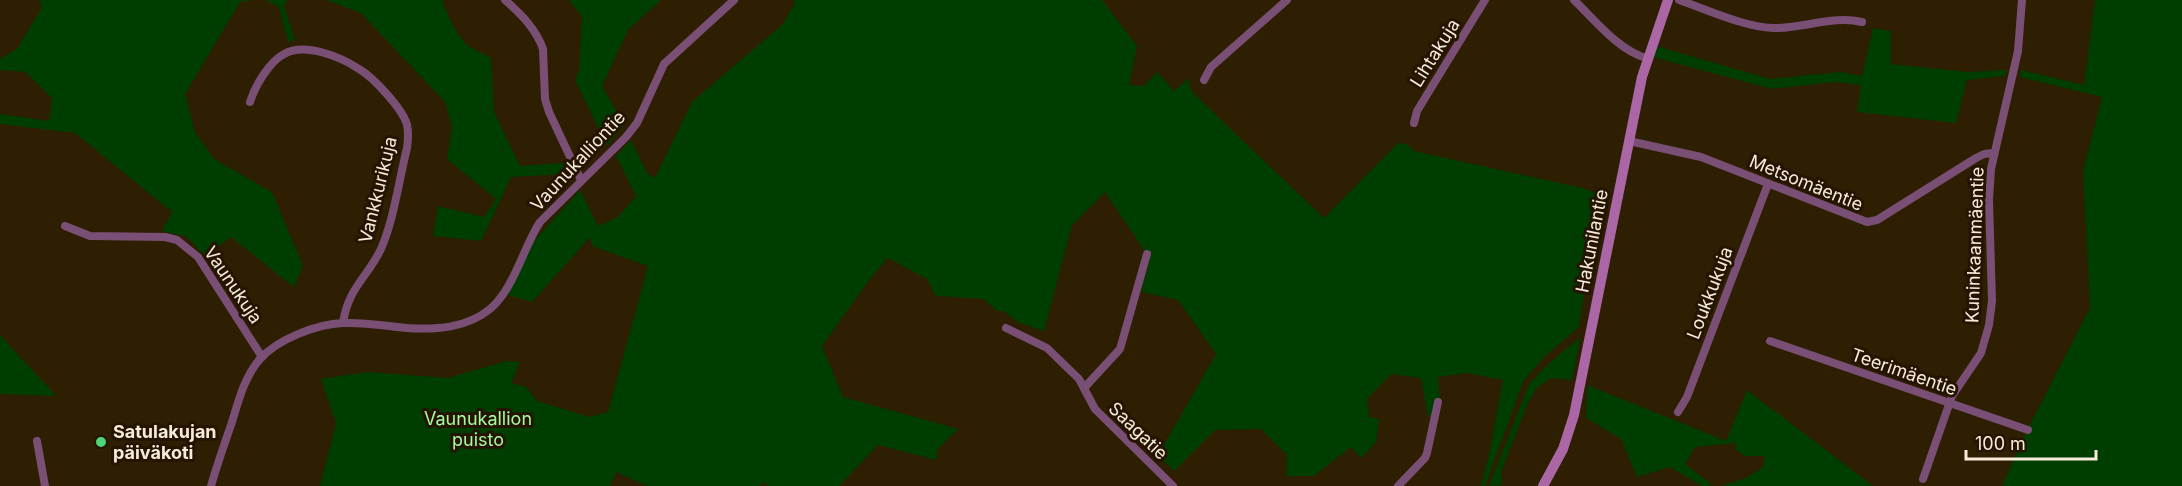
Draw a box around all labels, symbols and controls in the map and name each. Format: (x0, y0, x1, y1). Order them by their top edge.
street label: Lihtakuja (1405, 15, 1464, 91)
street label: Vaunukalliontie (526, 106, 629, 215)
street label: Vankkurikuja (354, 134, 401, 245)
street label: Metsomäentie (1746, 150, 1866, 215)
street label: Kuninkaanmäentie (1961, 167, 1988, 323)
street label: Hakunilantie (1571, 187, 1612, 294)
street label: Vaunukuja (200, 242, 267, 327)
street label: Loukkukuja (1682, 244, 1737, 342)
street label: Teerimäentie (1849, 344, 1960, 399)
street label: Saagatie (1105, 398, 1172, 464)
park label: Vaunukallion puisto (424, 408, 532, 450)
place label: Satulakujan päiväkoti (113, 421, 217, 463)
scale bar (1966, 423, 2096, 461)
text: 100 m (1975, 433, 2026, 454)
marker: Satulakujan päiväkoti (94, 435, 108, 449)

